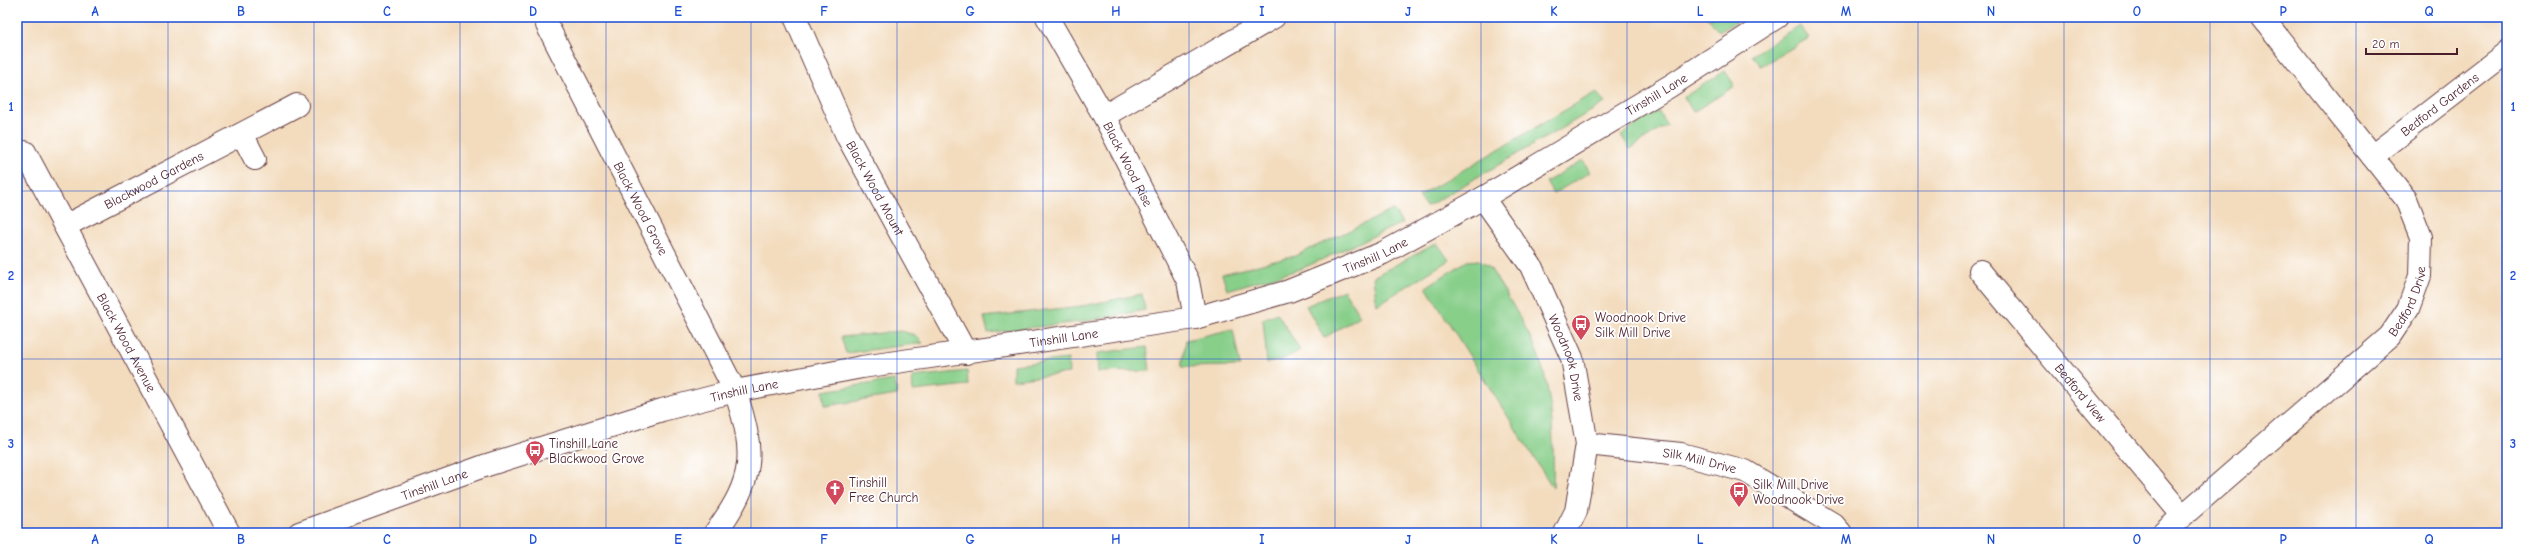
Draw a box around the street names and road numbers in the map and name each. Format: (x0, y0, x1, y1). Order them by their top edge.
street label: Tinshill Lane (1623, 69, 1690, 118)
street label: Bedford Gardens (2397, 69, 2481, 139)
street label: Black Wood Rise (1101, 119, 1156, 209)
street label: Black Wood Mount (843, 138, 908, 239)
street label: Blackwood Gardens (102, 148, 206, 212)
street label: Black Wood Grove (611, 159, 672, 258)
street label: Tinshill Lane (1341, 233, 1410, 276)
street label: Bedford Drive (2385, 266, 2428, 339)
street label: Black Wood Avenue (94, 290, 160, 395)
street label: Woodnook Drive (1546, 312, 1587, 403)
street label: Tinshill Lane (1029, 325, 1100, 350)
street label: Bedford View (2052, 360, 2110, 425)
street label: Tinshill Lane (709, 375, 780, 405)
street label: Silk Mill Drive (1662, 445, 1739, 476)
street label: Tinshill Lane (399, 465, 470, 503)

